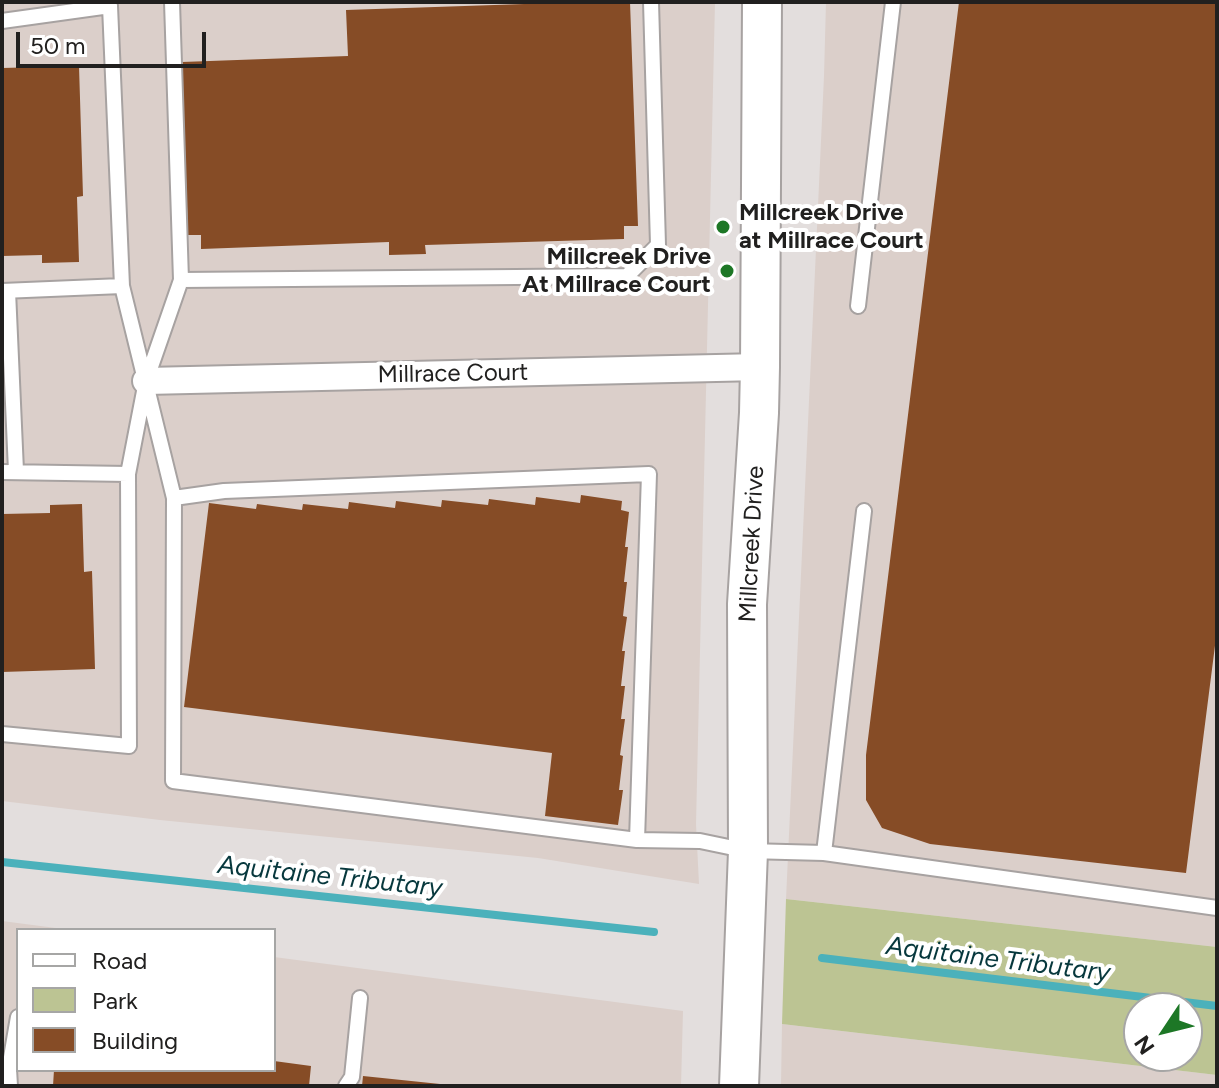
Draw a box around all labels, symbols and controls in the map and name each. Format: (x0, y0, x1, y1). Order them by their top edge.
scale bar (20, 16, 210, 66)
text: 50 m (30, 31, 86, 60)
place label: Millcreek Drive at Millrace Court (739, 199, 924, 255)
marker: Millcreek Drive at Millrace Court (714, 218, 732, 236)
place label: Millcreek Drive At Millrace Court (522, 243, 711, 299)
marker: Millcreek Drive At Millrace Court (718, 262, 736, 280)
street label: Millrace Court (377, 358, 529, 390)
street label: Millcreek Drive (734, 465, 770, 623)
water label: Aquitaine Tributary (216, 850, 444, 904)
legend (16, 928, 276, 1072)
water label: Aquitaine Tributary (884, 931, 1112, 989)
text: Road (92, 946, 147, 975)
text: Park (92, 986, 138, 1015)
north arrow (1123, 992, 1203, 1072)
text: Building (92, 1026, 178, 1055)
text: N (1129, 1030, 1161, 1060)

